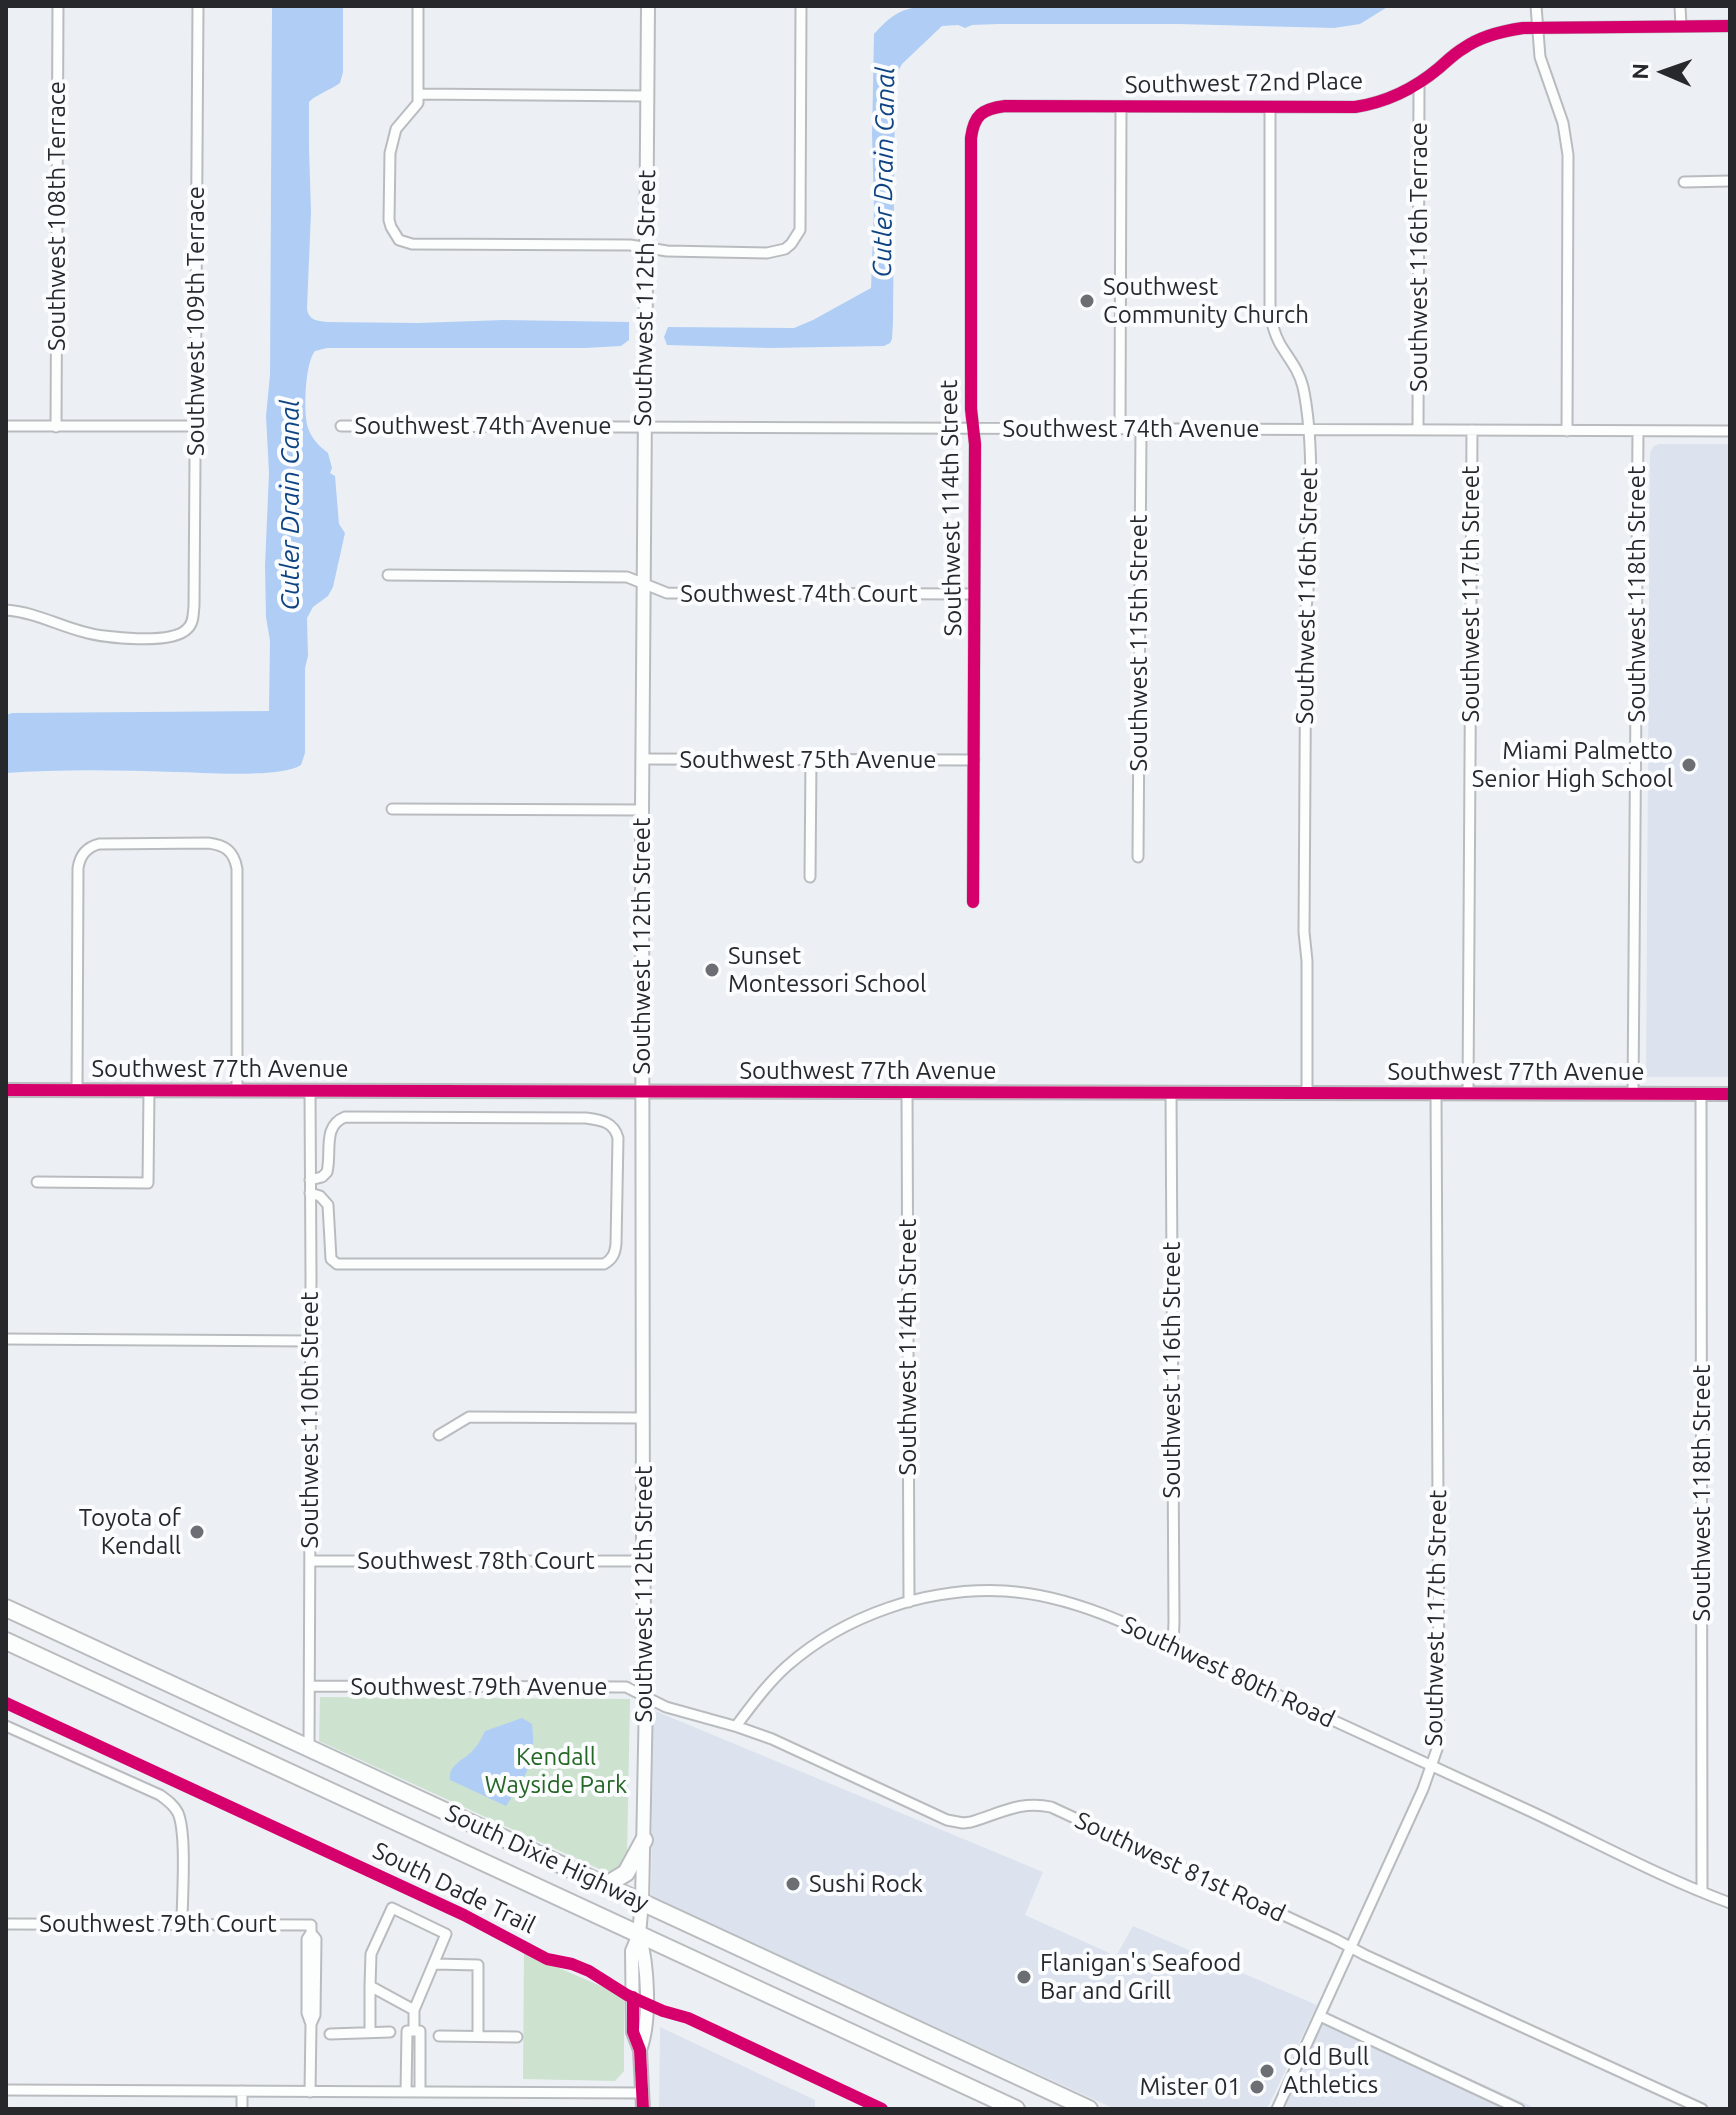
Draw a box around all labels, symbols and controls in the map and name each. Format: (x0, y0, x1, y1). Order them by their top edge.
north arrow (1624, 32, 1704, 112)
text: N (1627, 63, 1652, 80)
water label: Cutler Drain Canal (867, 66, 901, 278)
street label: Southwest 72nd Place (1125, 67, 1363, 99)
street label: Southwest 108th Terrace (43, 81, 71, 351)
street label: Southwest 116th Terrace (1405, 122, 1433, 392)
street label: Southwest 112th Street (628, 169, 662, 427)
street label: Southwest 109th Terrace (182, 186, 210, 456)
place label: Southwest Community Church (1103, 273, 1309, 329)
marker: Southwest Community Church (1078, 292, 1096, 310)
street label: Southwest 114th Street (934, 379, 968, 637)
water label: Cutler Drain Canal (274, 399, 306, 611)
street label: Southwest 74th Avenue (354, 412, 612, 440)
street label: Southwest 74th Avenue (1002, 415, 1260, 443)
street label: Southwest 117th Street (1457, 466, 1485, 722)
street label: Southwest 118th Street (1623, 466, 1651, 722)
street label: Southwest 116th Street (1290, 467, 1324, 725)
street label: Southwest 115th Street (1125, 515, 1153, 771)
street label: Southwest 74th Court (680, 580, 918, 608)
place label: Miami Palmetto Senior High School (1472, 737, 1673, 793)
street label: Southwest 75th Avenue (679, 746, 937, 774)
marker: Miami Palmetto Senior High School (1680, 756, 1698, 774)
street label: Southwest 112th Street (628, 818, 656, 1074)
place label: Sunset Montessori School (728, 942, 926, 998)
marker: Sunset Montessori School (703, 961, 721, 979)
street label: Southwest 77th Avenue (91, 1055, 349, 1083)
street label: Southwest 77th Avenue (739, 1057, 997, 1085)
street label: Southwest 77th Avenue (1387, 1058, 1645, 1086)
street label: Southwest 114th Street (894, 1219, 922, 1475)
street label: Southwest 116th Street (1158, 1242, 1186, 1498)
street label: Southwest 110th Street (296, 1292, 324, 1548)
street label: Southwest 118th Street (1688, 1365, 1716, 1621)
street label: Southwest 112th Street (630, 1466, 658, 1722)
street label: Southwest 117th Street (1419, 1489, 1453, 1747)
place label: Toyota of Kendall (79, 1504, 181, 1560)
marker: Toyota of Kendall (188, 1523, 206, 1541)
street label: Southwest 78th Court (357, 1547, 595, 1575)
street label: Southwest 80th Road (1117, 1610, 1339, 1734)
street label: Southwest 79th Avenue (350, 1673, 608, 1701)
park label: Kendall Wayside Park (485, 1743, 627, 1799)
street label: South Dixie Highway (441, 1798, 653, 1918)
street label: Southwest 81st Road (1070, 1806, 1290, 1928)
street label: South Dade Trail (368, 1836, 540, 1940)
place label: Sushi Rock (809, 1870, 923, 1898)
marker: Sushi Rock (784, 1875, 802, 1893)
street label: Southwest 79th Court (39, 1910, 277, 1938)
place label: Flanigan's Seafood Bar and Grill (1040, 1949, 1241, 2005)
marker: Flanigan's Seafood Bar and Grill (1015, 1968, 1033, 1986)
place label: Old Bull Athletics (1283, 2043, 1378, 2099)
marker: Old Bull Athletics (1258, 2062, 1276, 2080)
place label: Mister 01 (1140, 2073, 1241, 2101)
marker: Mister 01 (1248, 2078, 1266, 2096)

